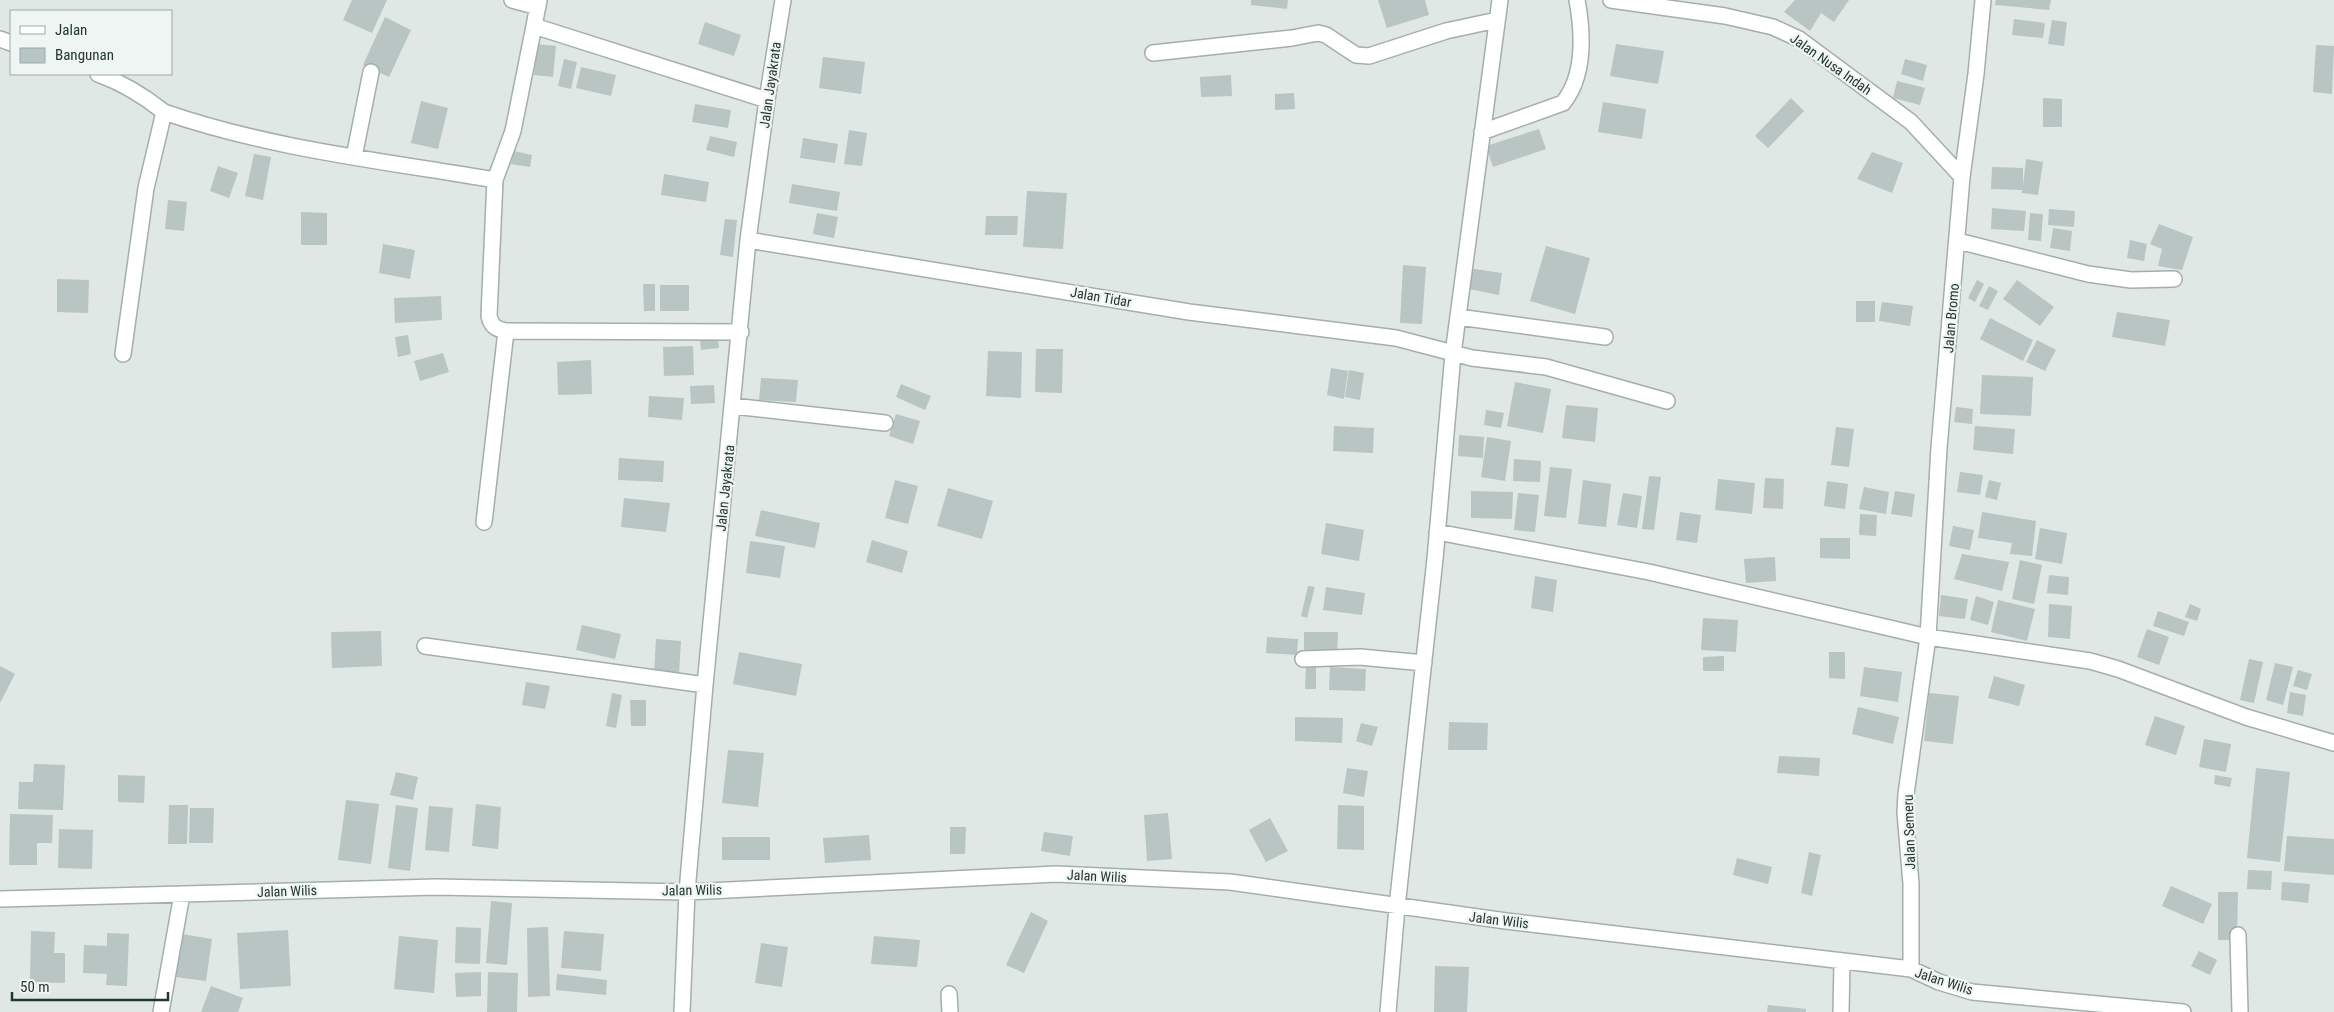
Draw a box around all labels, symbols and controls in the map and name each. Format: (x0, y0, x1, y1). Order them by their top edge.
legend (10, 10, 172, 75)
text: Jalan (55, 21, 87, 39)
street label: Jalan Nusa Indah (1787, 30, 1875, 98)
street label: Jalan Jayakrata (756, 41, 784, 129)
text: Bangunan (55, 46, 114, 64)
street label: Jalan Bromo (1940, 283, 1962, 353)
street label: Jalan Tidar (1069, 284, 1133, 310)
street label: Jalan Jayakrata (712, 444, 738, 532)
street label: Jalan Semeru (1900, 794, 1918, 870)
street label: Jalan Wilis (1067, 866, 1127, 886)
street label: Jalan Wilis (662, 881, 722, 899)
street label: Jalan Wilis (257, 882, 317, 900)
street label: Jalan Wilis (1468, 908, 1530, 932)
street label: Jalan Wilis (1913, 964, 1975, 998)
scale bar (12, 970, 169, 1002)
text: 50 m (20, 978, 50, 996)

